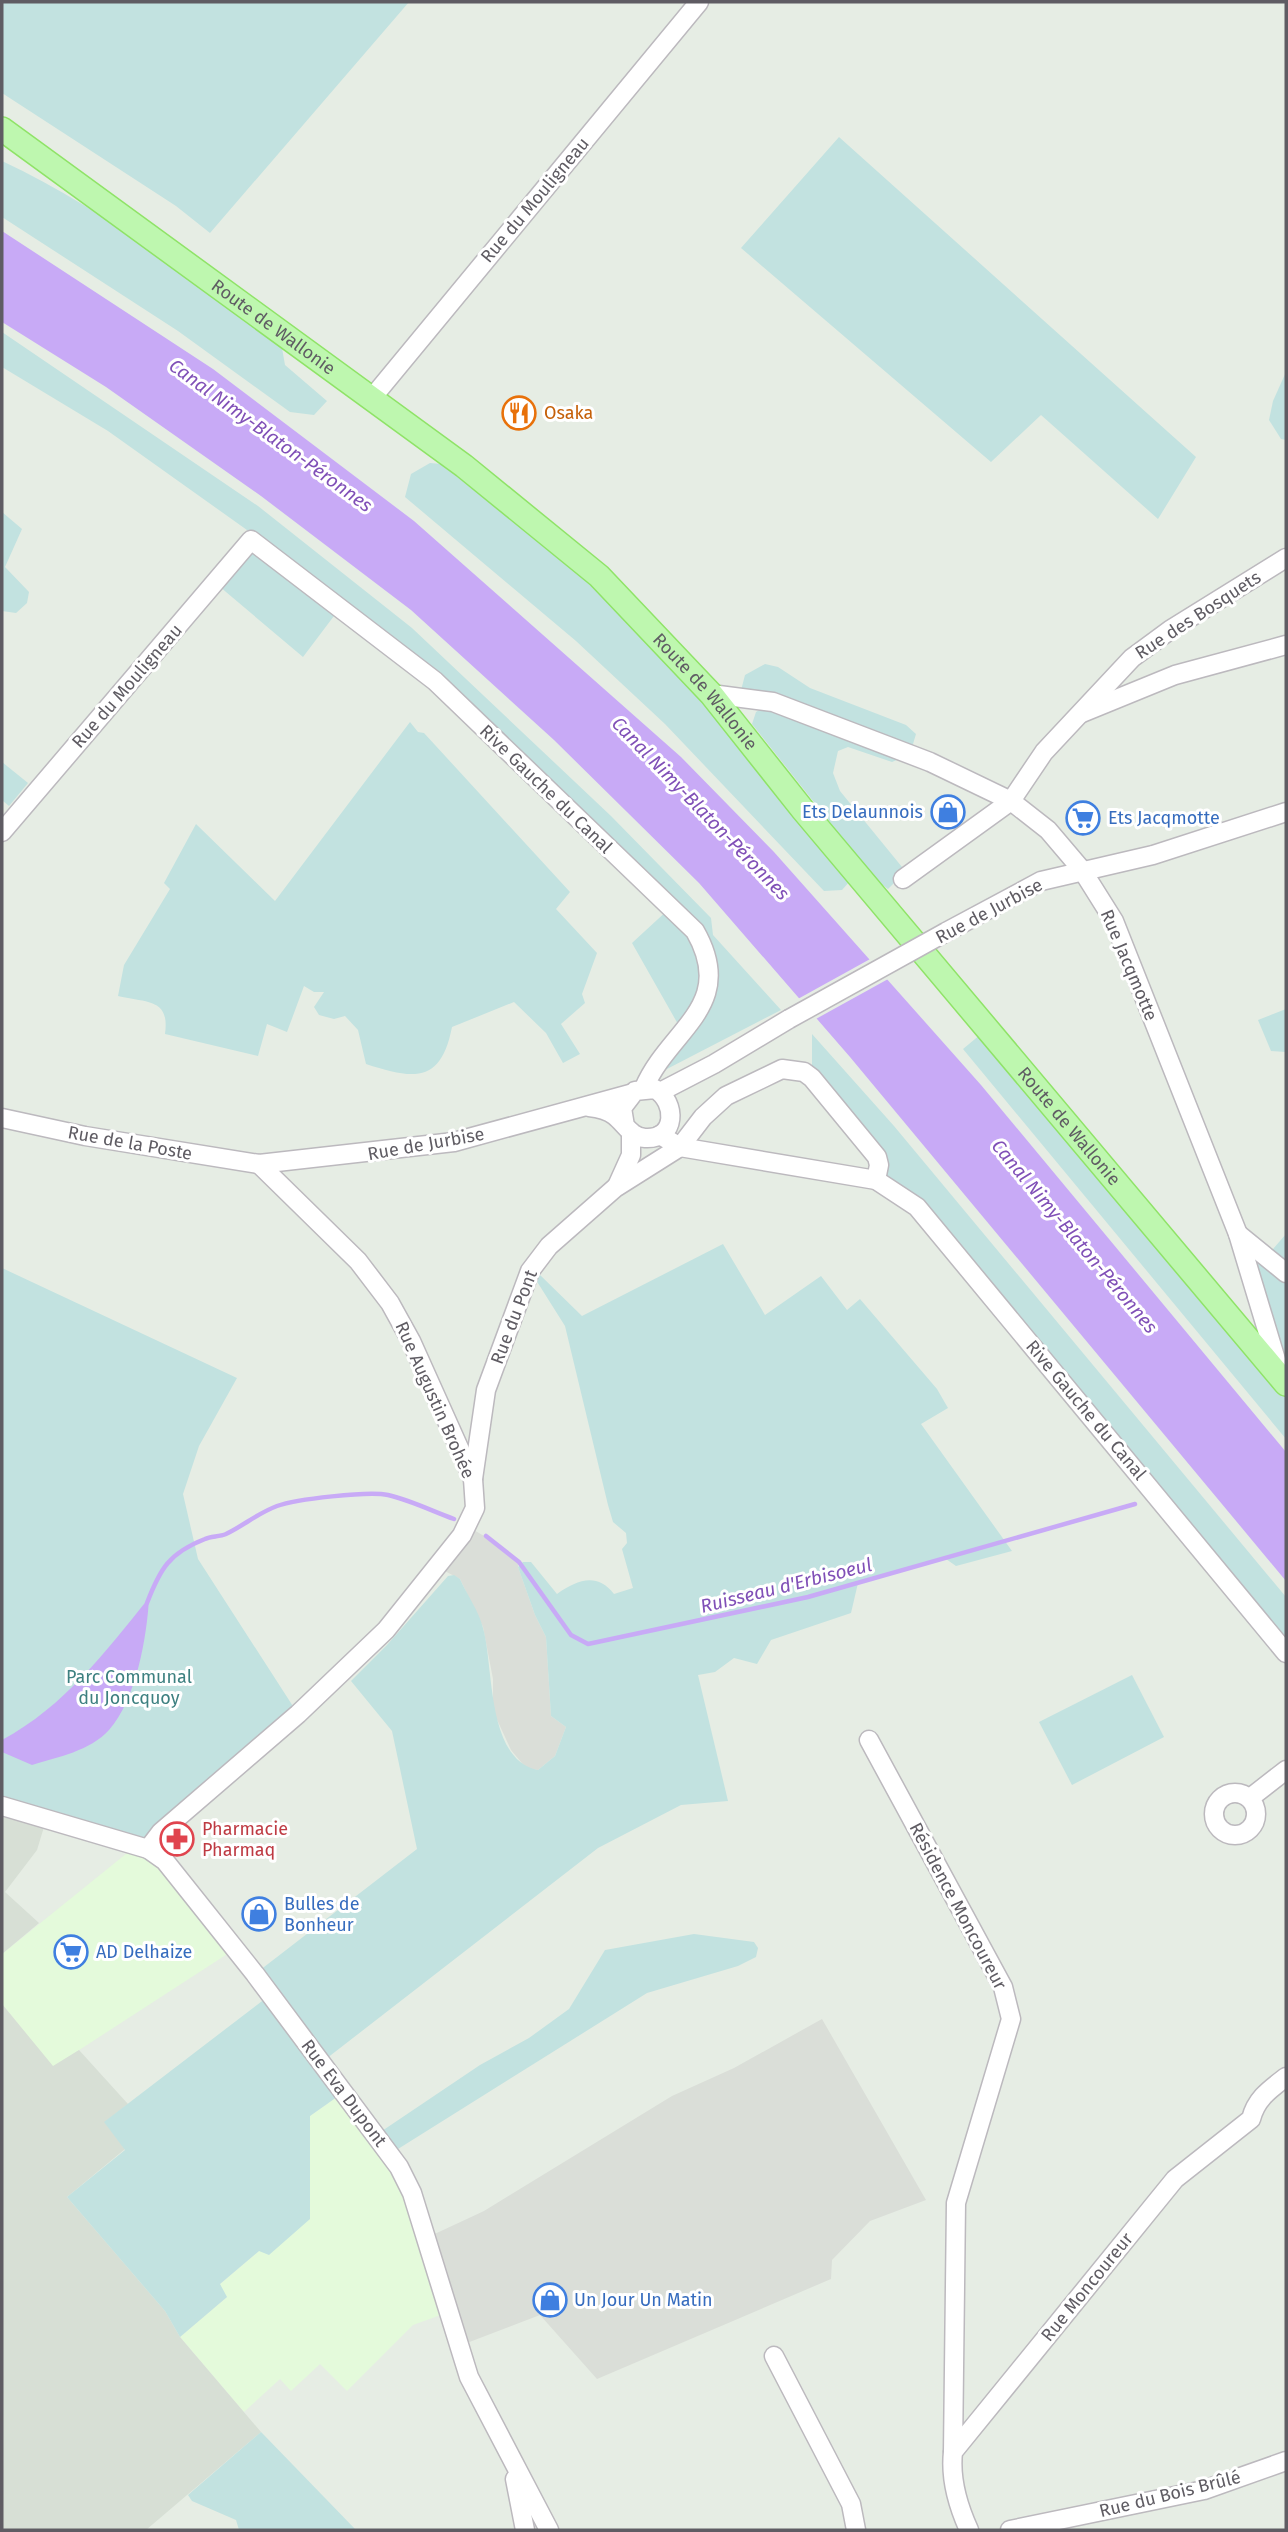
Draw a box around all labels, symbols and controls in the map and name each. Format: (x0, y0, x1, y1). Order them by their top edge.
street label: Rue du Mouligneau (476, 133, 594, 267)
street label: Route de Wallonie (207, 274, 340, 380)
water label: Canal Nimy-Blaton-Péronnes (164, 354, 377, 517)
restaurant icon: Osaka (500, 394, 538, 432)
place label: Osaka (544, 402, 593, 424)
street label: Rue des Bosquets (1131, 566, 1265, 664)
street label: Rue du Mouligneau (67, 619, 187, 753)
street label: Route de Wallonie (648, 629, 762, 754)
water label: Canal Nimy-Blaton-Péronnes (607, 712, 794, 905)
street label: Rive Gauche du Canal (475, 720, 617, 858)
shop icon: Ets Delaunnois (929, 793, 967, 831)
supermarket icon: Ets Jacqmotte (1064, 799, 1102, 837)
place label: Ets Delaunnois (802, 801, 923, 823)
place label: Ets Jacqmotte (1108, 807, 1220, 829)
street label: Rue de Jurbise (932, 874, 1046, 948)
street label: Rue Jacqmotte (1096, 906, 1162, 1024)
street label: Route de Wallonie (1013, 1062, 1125, 1190)
street label: Rue de la Poste (66, 1121, 194, 1165)
street label: Rue de Jurbise (366, 1123, 486, 1165)
water label: Canal Nimy-Blaton-Péronnes (987, 1135, 1163, 1338)
street label: Rue du Pont (486, 1266, 542, 1367)
street label: Rue Augustin Brohée (390, 1318, 480, 1482)
street label: Rive Gauche du Canal (1021, 1336, 1151, 1484)
water label: Ruisseau d'Erbisoeul (698, 1553, 874, 1618)
park label: Parc Communal du Joncquoy (66, 1666, 192, 1709)
place label: Pharmacie Pharmaq (202, 1818, 288, 1861)
street label: Résidence Moncoureur (905, 1819, 1011, 1993)
pharmacy icon: Pharmacie Pharmaq (158, 1820, 196, 1858)
place label: Bulles de Bonheur (284, 1893, 359, 1936)
shop icon: Bulles de Bonheur (240, 1895, 278, 1933)
supermarket icon: AD Delhaize (52, 1933, 90, 1971)
place label: AD Delhaize (96, 1941, 192, 1963)
street label: Rue Eva Dupont (296, 2035, 392, 2151)
street label: Rue Moncoureur (1036, 2228, 1138, 2346)
shop icon: Un Jour Un Matin (531, 2281, 569, 2319)
place label: Un Jour Un Matin (574, 2289, 713, 2311)
street label: Rue du Bois Brûlé (1097, 2466, 1243, 2522)

